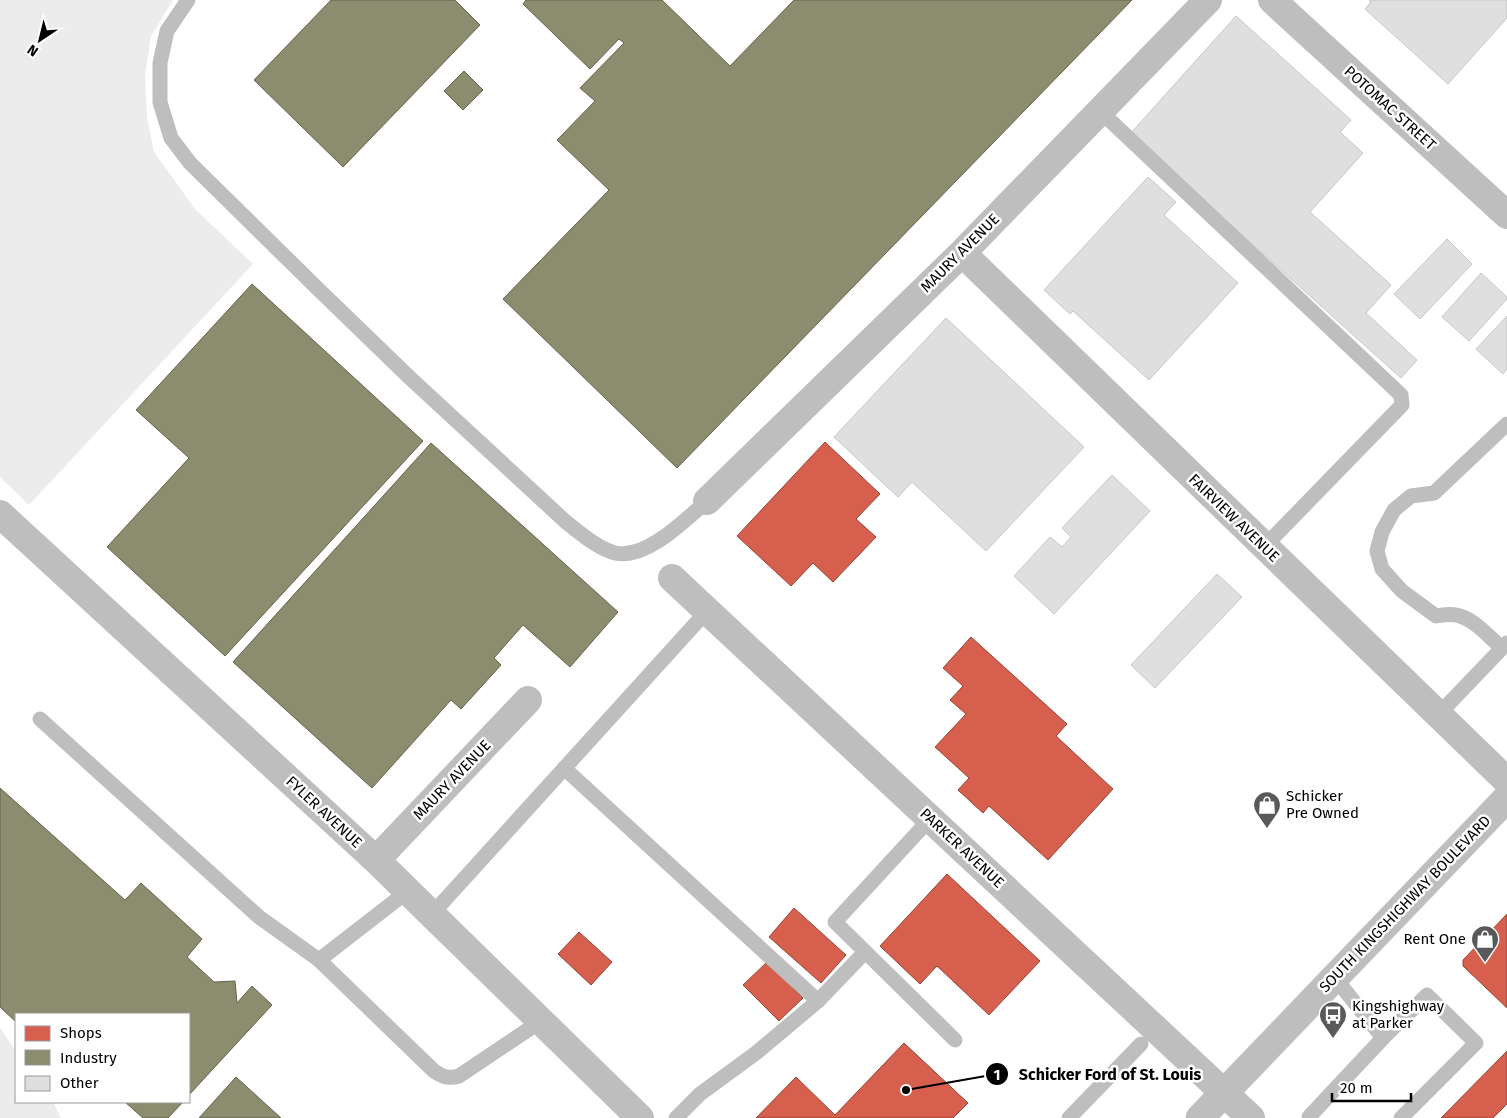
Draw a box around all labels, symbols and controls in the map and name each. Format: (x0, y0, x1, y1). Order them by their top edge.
north arrow (15, 15, 65, 65)
text: N (24, 41, 42, 60)
street label: POTOMAC STREET (1340, 62, 1440, 154)
street label: MAURY AVENUE (917, 210, 1003, 296)
street label: FAIRVIEW AVENUE (1185, 470, 1283, 566)
street label: MAURY AVENUE (409, 736, 495, 824)
street label: FYLER AVENUE (282, 772, 366, 852)
place label: Schicker Pre Owned (1286, 787, 1359, 822)
shop icon: Schicker Pre Owned (1252, 790, 1282, 829)
street label: PARKER AVENUE (916, 804, 1008, 892)
street label: SOUTH KINGSHIGHWAY BOULEVARD (1316, 812, 1494, 996)
shop icon: Rent One (1470, 924, 1500, 963)
place label: Rent One (1403, 930, 1466, 948)
place label: Kingshighway at Parker (1352, 997, 1445, 1032)
bus stop icon: Kingshighway at Parker (1318, 1000, 1348, 1039)
legend (15, 1013, 190, 1103)
text: Shops (60, 1024, 102, 1042)
text: Industry (60, 1049, 117, 1067)
callout: Schicker Ford of St. Louis (984, 1059, 1211, 1090)
text: Schicker Ford of St. Louis (1019, 1065, 1201, 1084)
text: 1 (994, 1066, 1000, 1084)
scale bar (1332, 1070, 1411, 1102)
text: Other (60, 1074, 99, 1092)
text: 20 m (1340, 1079, 1373, 1097)

